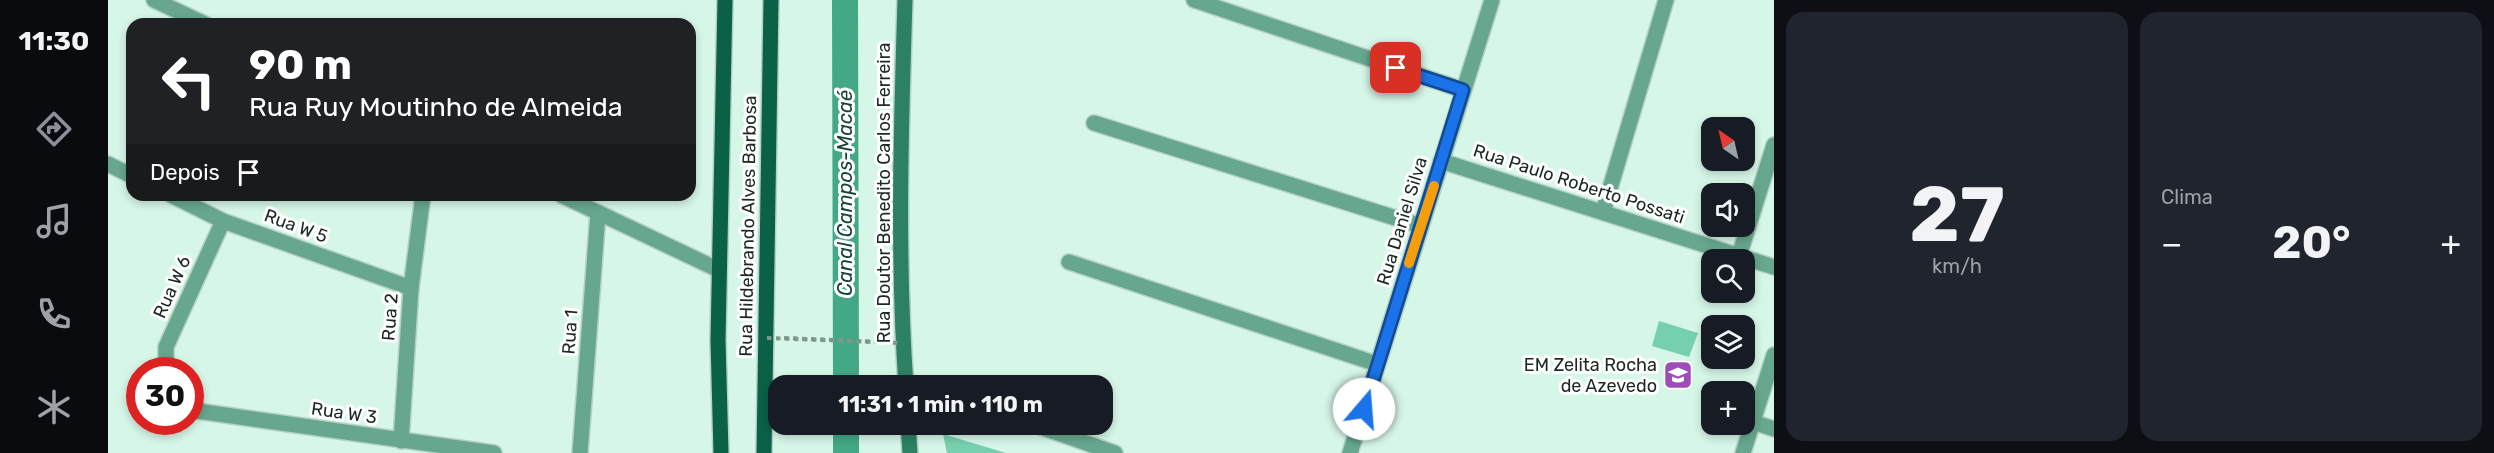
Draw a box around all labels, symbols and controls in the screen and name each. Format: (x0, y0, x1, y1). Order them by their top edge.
text: 11:30 (19, 25, 89, 57)
text: 90 m (249, 40, 352, 90)
icon: left (150, 42, 228, 120)
pin (1370, 42, 1421, 93)
street label: Rua Doutor Benedito Carlos Ferreira (873, 43, 895, 343)
icon: arrive (1379, 51, 1412, 84)
water label: Canal Campos-Macaé (833, 90, 857, 296)
text: Rua Ruy Moutinho de Almeida (249, 91, 623, 123)
street label: Rua Hildebrando Alves Barbosa (735, 95, 761, 357)
icon: directions (33, 108, 75, 150)
north arrow (1701, 117, 1755, 171)
map controls (1701, 117, 1755, 435)
street label: Rua Paulo Roberto Possati (1470, 139, 1688, 229)
street label: Rua Daniel Silva (1372, 154, 1432, 288)
icon: arrive (232, 156, 265, 189)
text: Depois (150, 159, 220, 186)
text: 27 (1909, 168, 2005, 261)
button: sound (1701, 183, 1755, 237)
text: Clima (2161, 185, 2213, 209)
icon: music (33, 200, 75, 242)
street label: Rua W 5 (261, 204, 331, 248)
text: 20° (2272, 216, 2351, 269)
text: − (2161, 224, 2182, 263)
text: + (2440, 224, 2461, 263)
button: search (1701, 249, 1755, 303)
street label: Rua W 6 (149, 252, 196, 322)
text: km/h (1932, 254, 1982, 278)
icon: phone (33, 293, 75, 335)
street label: Rua 2 (377, 293, 403, 341)
street label: Rua 1 (557, 309, 583, 355)
button: layers (1701, 315, 1755, 369)
place label: EM Zelita Rocha de Azevedo (1524, 354, 1657, 397)
speed limit sign: 30 (126, 357, 204, 435)
school or university icon: EM Zelita Rocha de Azevedo (1662, 359, 1694, 391)
position arrow (1332, 377, 1396, 441)
button: + (1701, 381, 1755, 435)
icon: climate (33, 386, 75, 428)
text: 11:31 · 1 min · 110 m (838, 391, 1043, 418)
street label: Rua W 3 (310, 398, 378, 428)

